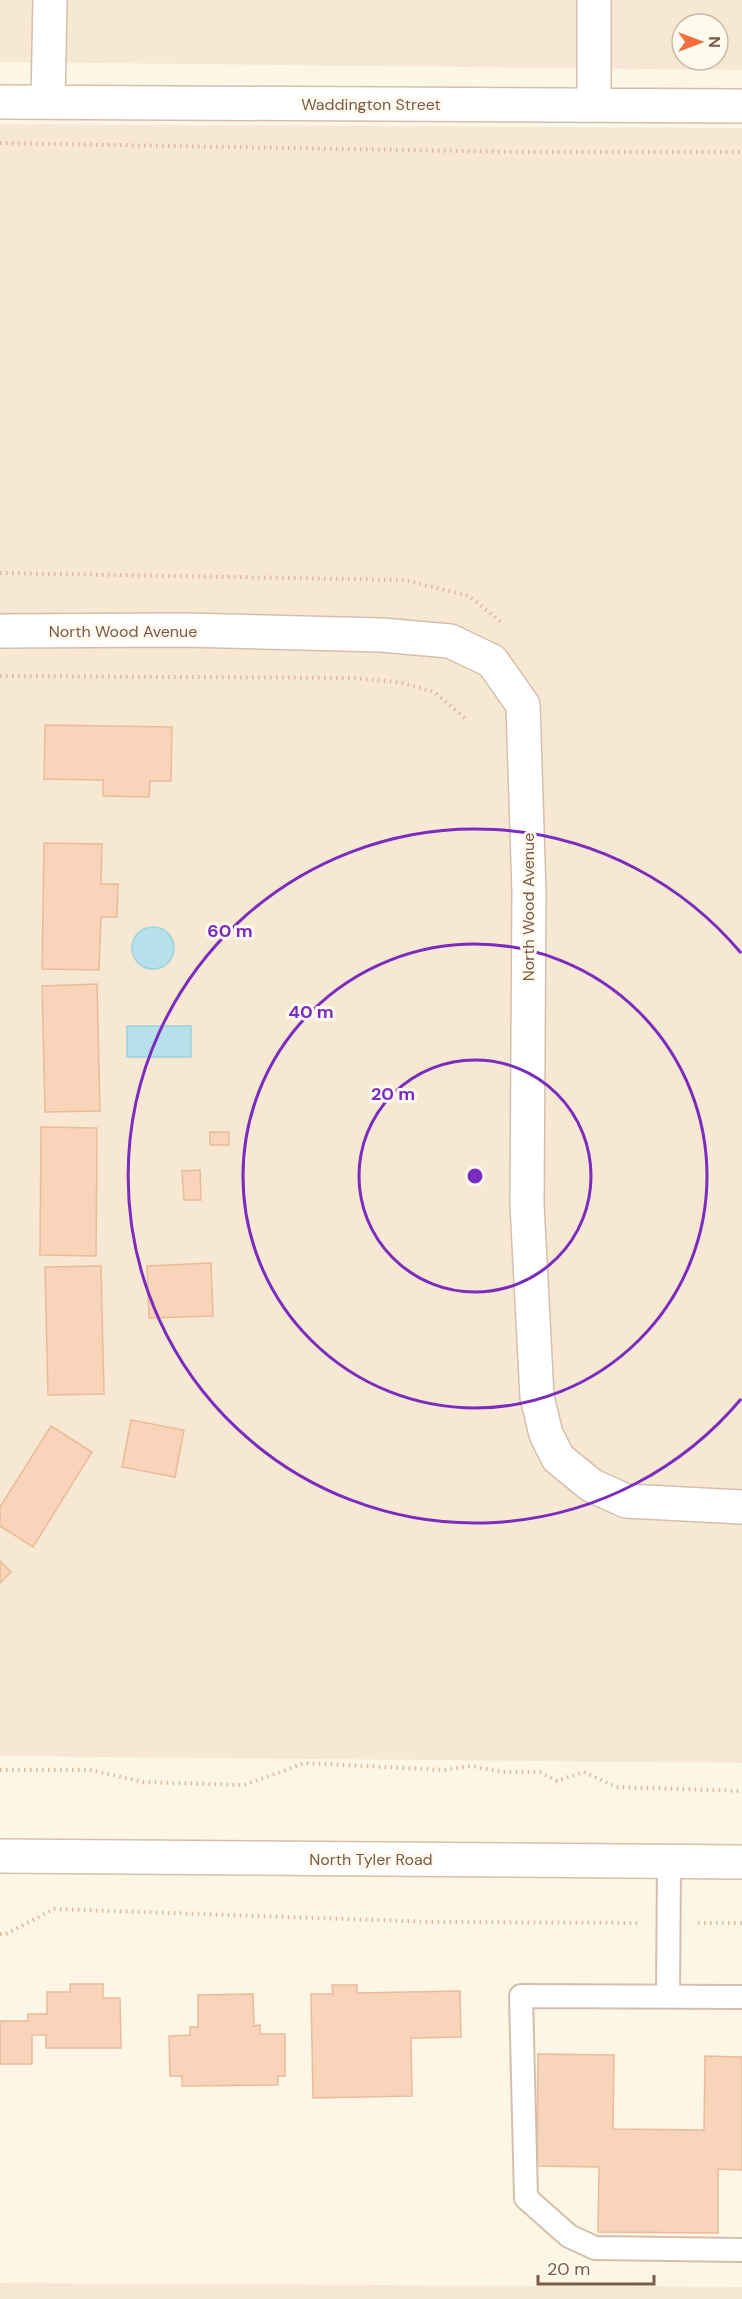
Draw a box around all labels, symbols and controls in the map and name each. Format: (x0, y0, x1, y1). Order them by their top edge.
north arrow (670, 12, 730, 72)
text: N (704, 36, 725, 48)
street label: Waddington Street (301, 94, 441, 115)
street label: North Wood Avenue (49, 621, 197, 642)
street label: North Wood Avenue (518, 833, 539, 981)
text: 60 m (207, 919, 253, 943)
text: 40 m (288, 1000, 334, 1024)
text: 20 m (371, 1082, 415, 1106)
centre of rings (465, 1166, 485, 1186)
street label: North Tyler Road (309, 1849, 433, 1870)
scale bar (538, 2248, 654, 2286)
text: 20 m (547, 2257, 590, 2281)

